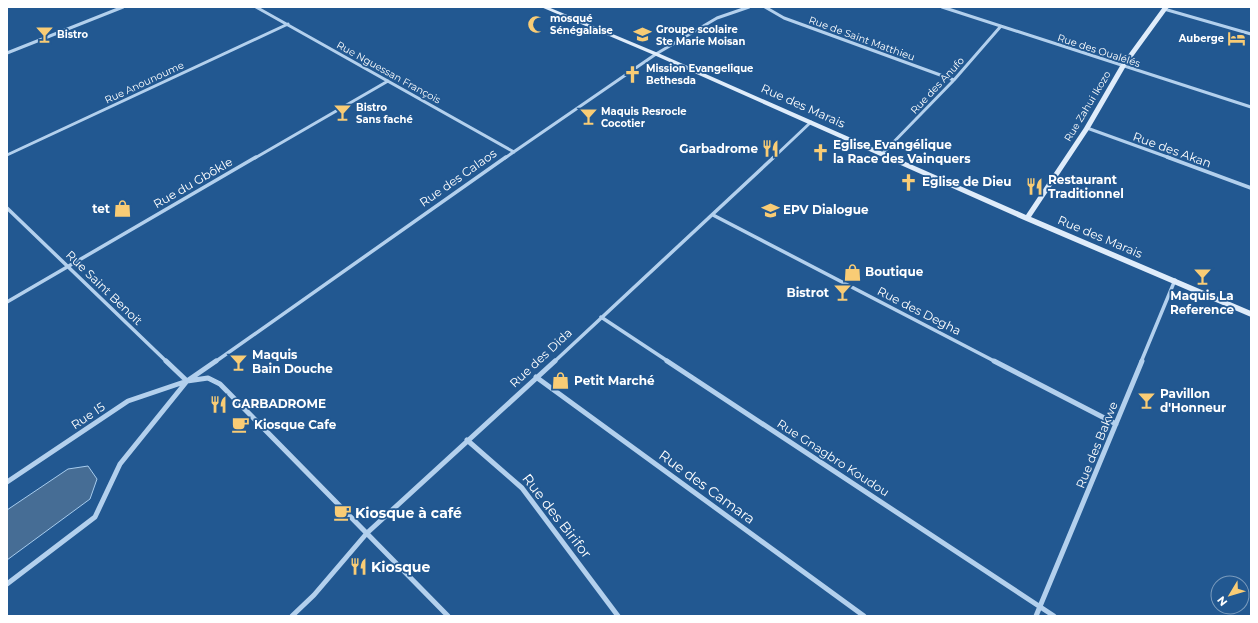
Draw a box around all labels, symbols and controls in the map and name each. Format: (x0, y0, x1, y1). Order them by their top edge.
place label: mosqué Sénégalaise (550, 12, 613, 37)
street label: Rue de Saint Matthieu (807, 13, 917, 64)
mosque icon: mosqué Sénégalaise (527, 14, 547, 34)
place label: Groupe scolaire Ste Marie Moisan (656, 23, 745, 48)
bar icon: Bistro (34, 24, 54, 44)
school or university icon: Groupe scolaire Ste Marie Moisan (633, 25, 653, 45)
place label: Bistro (57, 28, 89, 41)
hotel icon: Auberge (1227, 28, 1247, 48)
street label: Rue des Oualélés (1056, 31, 1142, 70)
place label: Auberge (1178, 32, 1224, 45)
street label: Rue Nguessan François (334, 38, 443, 107)
street label: Rue des Anufo (908, 54, 967, 117)
street label: Rue Anounoume (103, 58, 186, 107)
place label: Mission Evangelique Bethesda (646, 62, 753, 87)
church icon: Mission Evangelique Bethesda (623, 64, 643, 84)
street label: Rue Zahui Ikozo (1061, 69, 1114, 144)
street label: Rue des Marais (759, 80, 848, 131)
place label: Bistro Sans faché (356, 101, 413, 126)
bar icon: Bistro Sans faché (333, 103, 353, 123)
place label: Maquis Resrocle Cocotier (601, 105, 687, 130)
bar icon: Maquis Resrocle Cocotier (578, 107, 598, 127)
street label: Rue des Akan (1131, 128, 1213, 171)
place label: Eglise Evangélique la Race des Vainquers (833, 137, 971, 166)
restaurant icon: Garbadrome (761, 139, 781, 159)
place label: Garbadrome (679, 141, 758, 156)
church icon: Eglise Evangélique la Race des Vainquers (810, 142, 830, 162)
street label: Rue des Calaos (416, 145, 499, 210)
street label: Rue du Gbôkle (150, 154, 235, 211)
church icon: Eglise de Dieu (899, 172, 919, 192)
place label: Restaurant Traditionnel (1048, 172, 1124, 201)
place label: Eglise de Dieu (922, 174, 1012, 189)
restaurant icon: Restaurant Traditionnel (1025, 177, 1045, 197)
shop icon: tet (113, 199, 133, 219)
school or university icon: EPV Dialogue (760, 200, 780, 220)
place label: tet (92, 201, 111, 216)
place label: EPV Dialogue (783, 202, 869, 217)
street label: Rue des Marais (1056, 212, 1145, 261)
street label: Rue Saint Benoit (63, 247, 146, 328)
shop icon: Boutique (842, 262, 862, 282)
place label: Boutique (865, 264, 924, 279)
bar icon: Maquis La Reference (1192, 267, 1212, 287)
bar icon: Bistrot (832, 283, 852, 303)
street label: Rue des Degha (875, 283, 964, 338)
place label: Bistrot (786, 285, 830, 300)
place label: Maquis La Reference (1170, 288, 1234, 317)
street label: Rue des Dida (506, 325, 575, 390)
place label: Maquis Bain Douche (252, 347, 333, 376)
bar icon: Maquis Bain Douche (229, 352, 249, 372)
shop icon: Petit Marché (551, 371, 571, 391)
place label: Petit Marché (574, 373, 655, 388)
place label: Pavillon d'Honneur (1160, 386, 1226, 415)
bar icon: Pavillon d'Honneur (1137, 391, 1157, 411)
restaurant icon: GARBADROME (209, 394, 229, 414)
place label: GARBADROME (232, 396, 326, 411)
street label: Rue I5 (68, 399, 108, 432)
street label: Rue des Bakwe (1072, 399, 1121, 490)
cafe icon: Kiosque Cafe (231, 415, 251, 435)
street label: Rue Gnagbro Koudou (774, 416, 892, 500)
place label: Kiosque Cafe (254, 417, 337, 432)
street label: Rue des Camara (655, 446, 759, 528)
street label: Rue des Birifor (518, 470, 596, 562)
cafe icon: Kiosque à café (332, 503, 352, 523)
place label: Kiosque à café (355, 504, 462, 522)
restaurant icon: Kiosque (348, 557, 368, 577)
place label: Kiosque (371, 558, 430, 576)
north arrow (1210, 575, 1250, 615)
text: N (1214, 593, 1230, 609)

